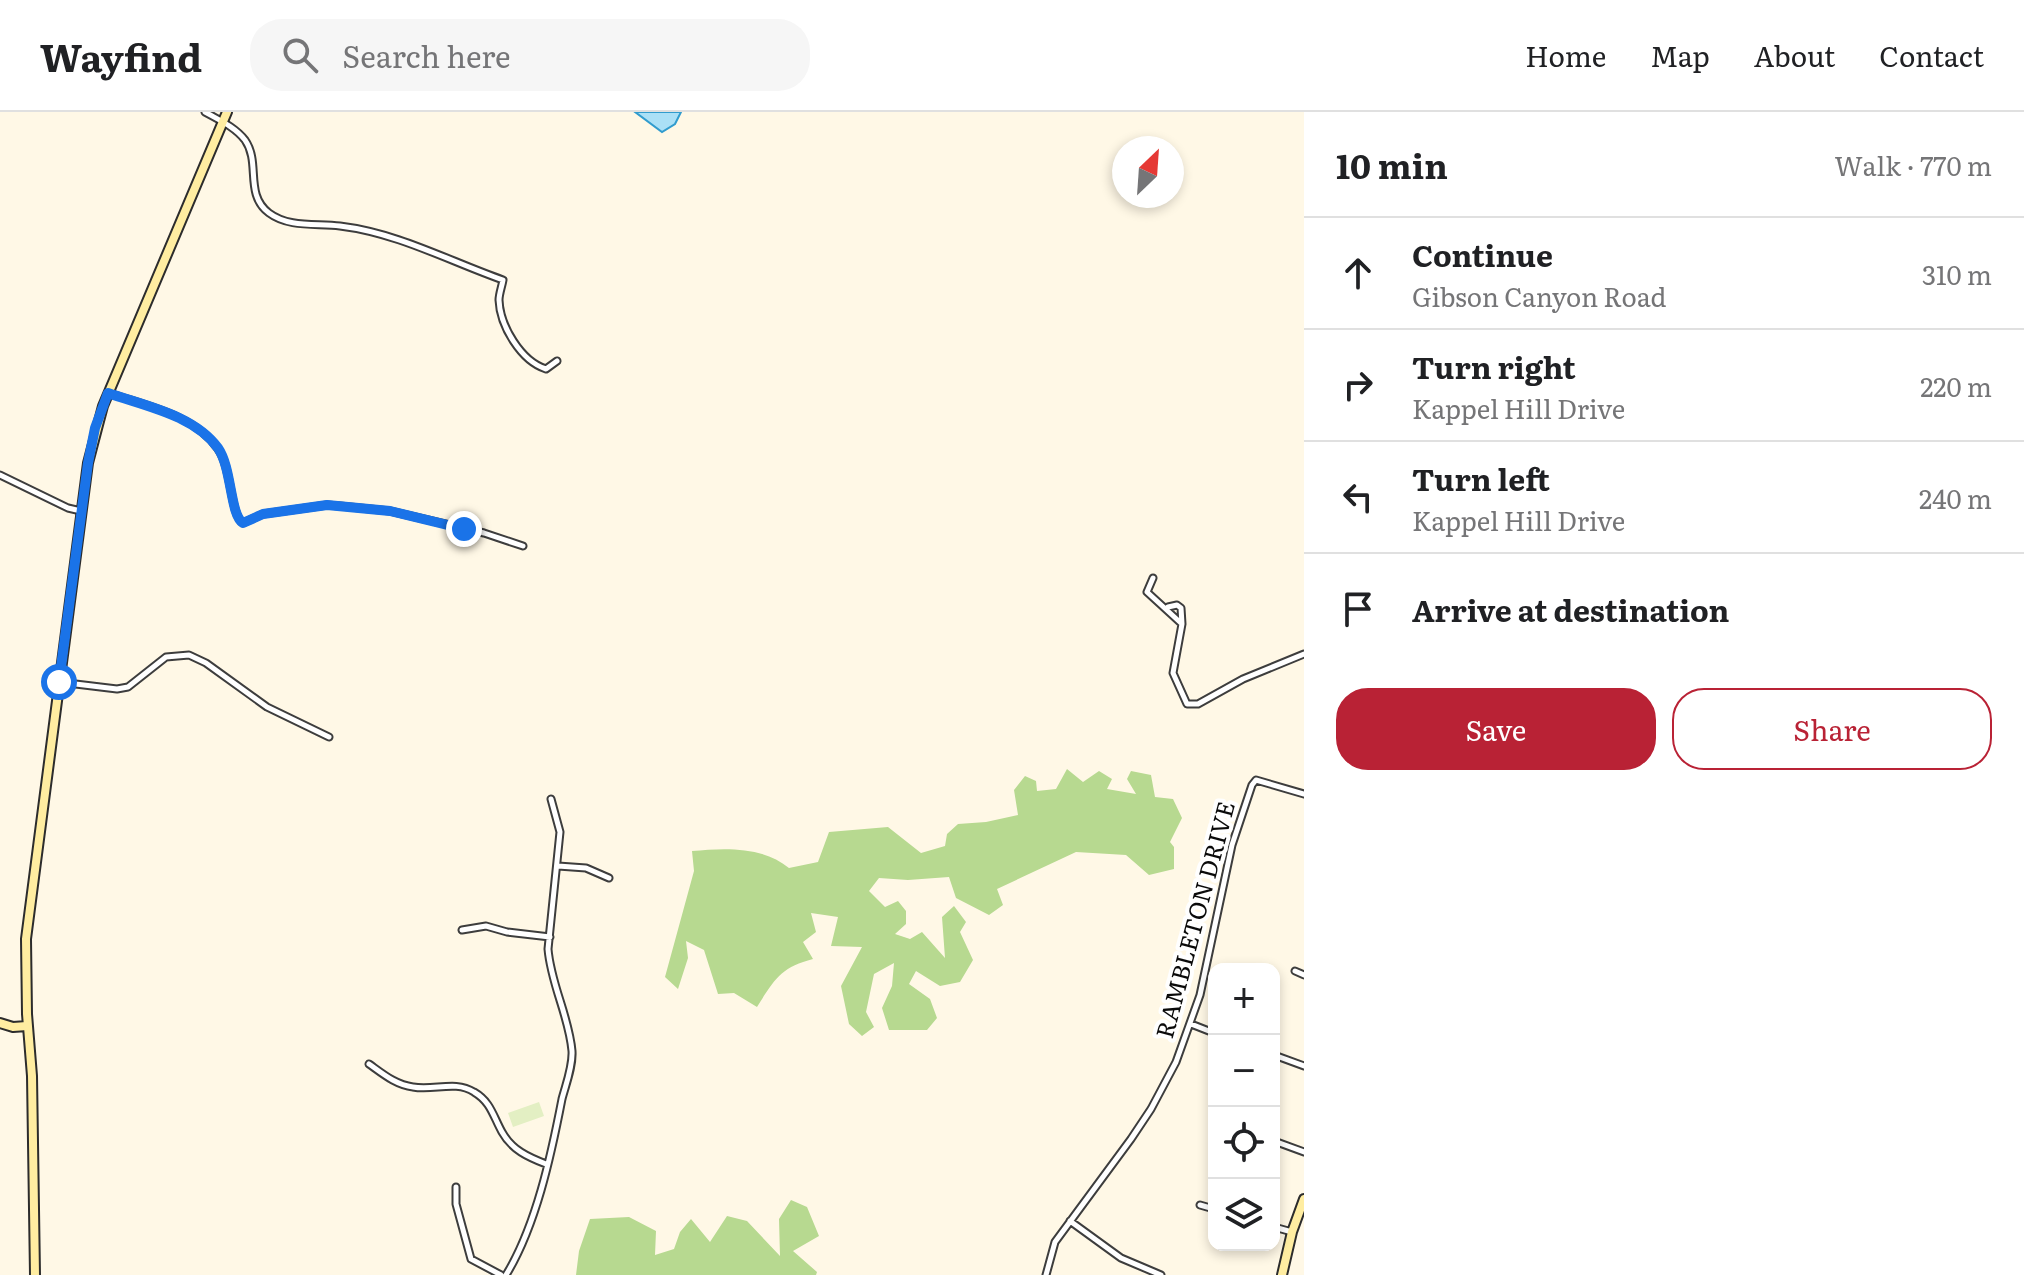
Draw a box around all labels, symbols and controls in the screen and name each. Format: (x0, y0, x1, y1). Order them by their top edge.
search box (250, 19, 810, 91)
text: Wayfind (40, 27, 202, 84)
icon: search (278, 33, 322, 77)
text: Search here (342, 33, 511, 77)
text: Home (1525, 34, 1606, 76)
text: Map (1650, 34, 1710, 76)
text: About (1754, 34, 1835, 76)
text: Contact (1879, 34, 1984, 76)
north arrow (1112, 136, 1184, 208)
text: 10 min (1336, 139, 1448, 189)
text: Walk · 770 m (1835, 145, 1992, 184)
text: Continue (1412, 232, 1553, 276)
icon: ahead (1336, 251, 1380, 295)
text: 310 m (1922, 254, 1992, 293)
text: Gibson Canyon Road (1412, 276, 1666, 315)
text: Turn right (1412, 344, 1576, 388)
icon: right (1336, 363, 1380, 407)
text: 220 m (1920, 366, 1992, 405)
text: Kappel Hill Drive (1412, 388, 1625, 427)
text: Turn left (1412, 456, 1550, 500)
icon: left (1336, 475, 1380, 519)
text: 240 m (1919, 478, 1992, 517)
text: Kappel Hill Drive (1412, 500, 1625, 539)
route end (446, 511, 482, 547)
icon: arrive (1336, 587, 1380, 631)
text: Arrive at destination (1412, 587, 1729, 631)
route start (41, 664, 77, 700)
button: Save (1336, 688, 1656, 770)
button: Share (1672, 688, 1992, 770)
street label: RAMBLETON DRIVE (1145, 797, 1242, 1042)
map controls (1208, 963, 1280, 1251)
button: + (1208, 963, 1280, 1035)
button: − (1208, 1035, 1280, 1107)
button: locate (1208, 1107, 1280, 1179)
button: layers (1208, 1179, 1280, 1251)

